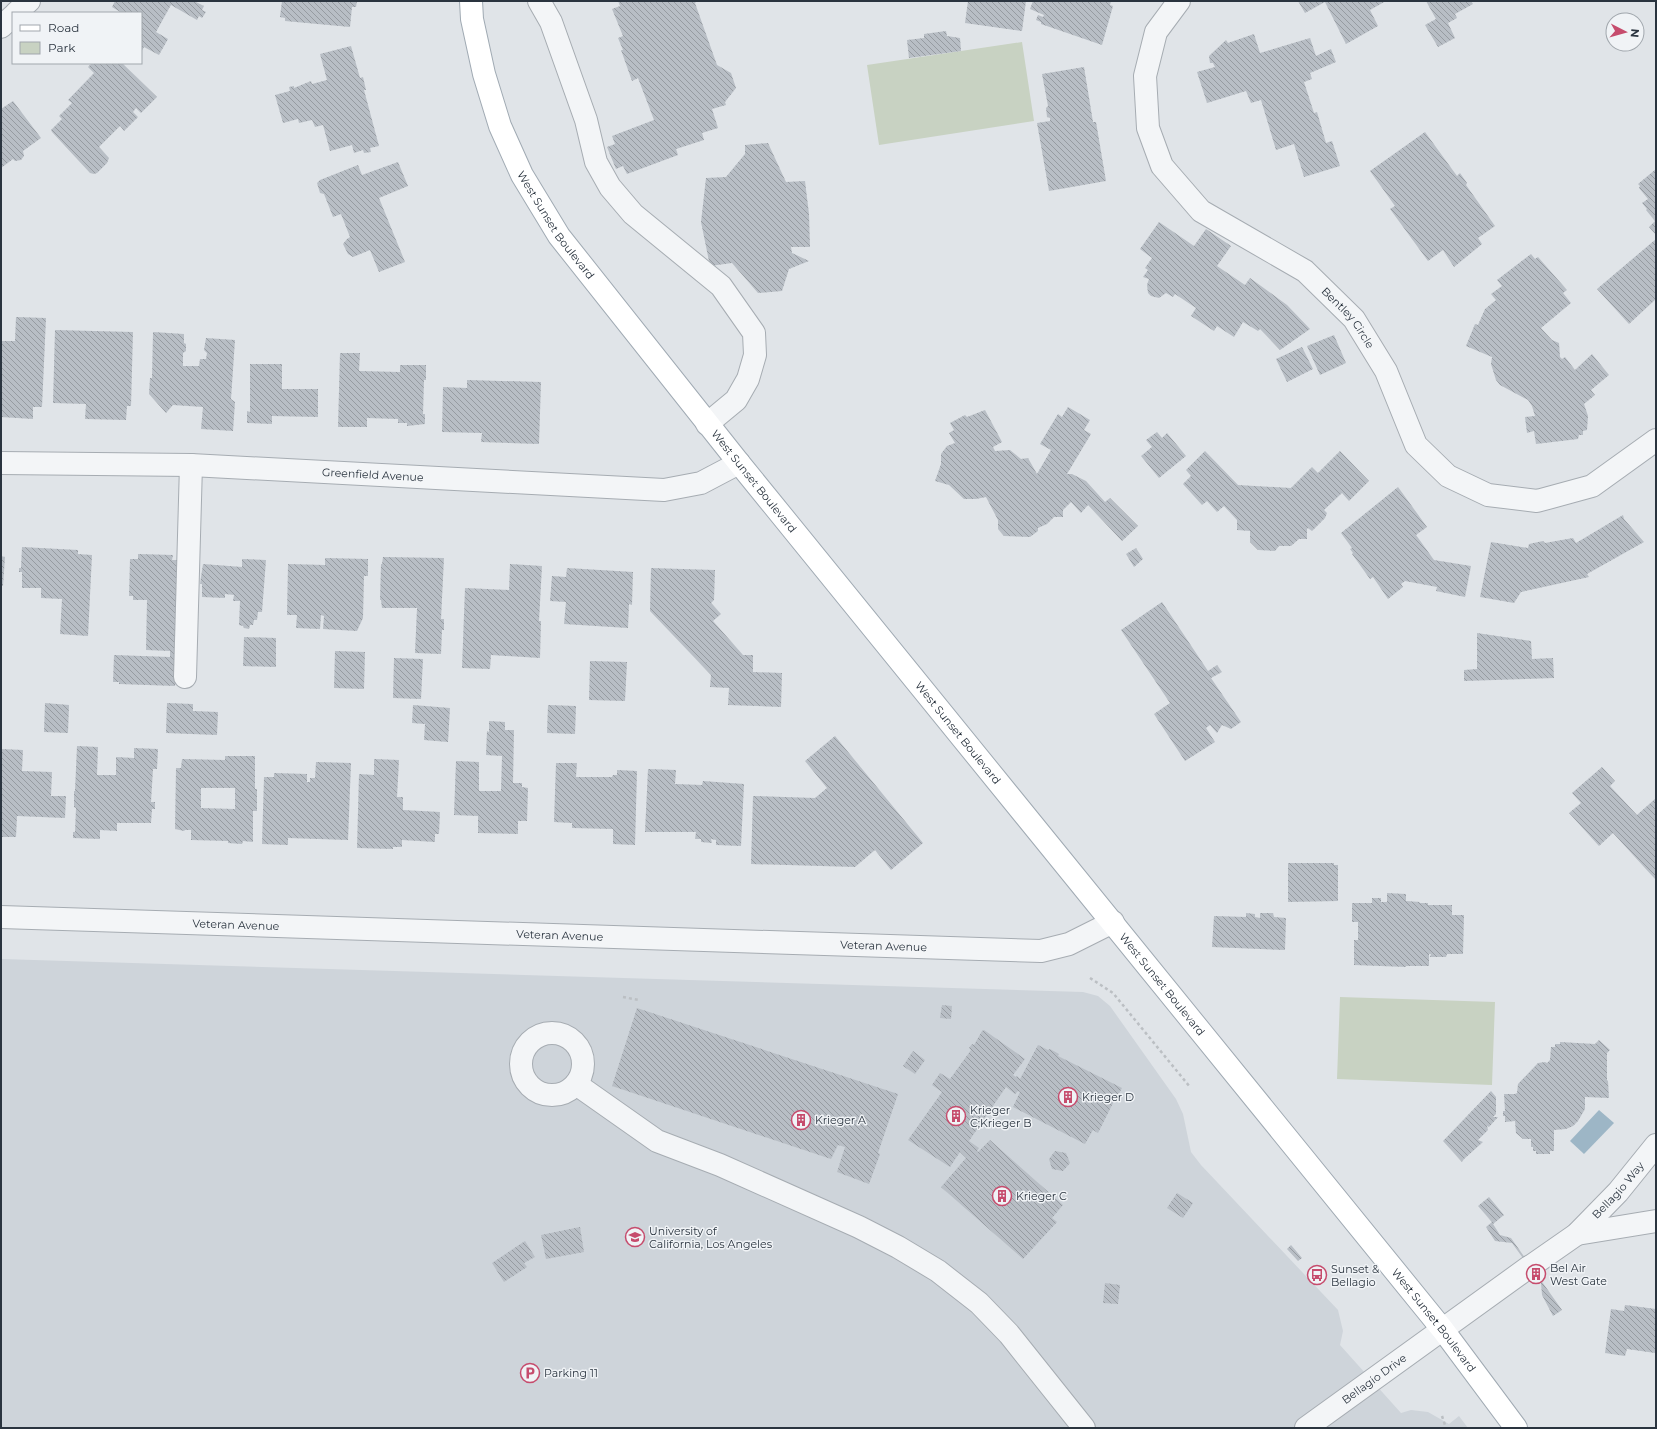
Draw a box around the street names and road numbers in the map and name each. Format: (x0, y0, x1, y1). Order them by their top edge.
street label: West Sunset Boulevard (514, 168, 598, 282)
street label: Bentley Circle (1319, 284, 1378, 351)
street label: West Sunset Boulevard (708, 427, 800, 535)
street label: Greenfield Avenue (322, 465, 424, 484)
street label: West Sunset Boulevard (912, 679, 1004, 787)
street label: Veteran Avenue (192, 916, 280, 933)
street label: Veteran Avenue (516, 927, 604, 944)
street label: West Sunset Boulevard (1116, 930, 1208, 1038)
street label: Veteran Avenue (840, 937, 928, 954)
street label: Bellagio Way (1589, 1159, 1647, 1222)
street label: West Sunset Boulevard (1389, 1266, 1479, 1375)
street label: Bellagio Drive (1339, 1351, 1410, 1407)

